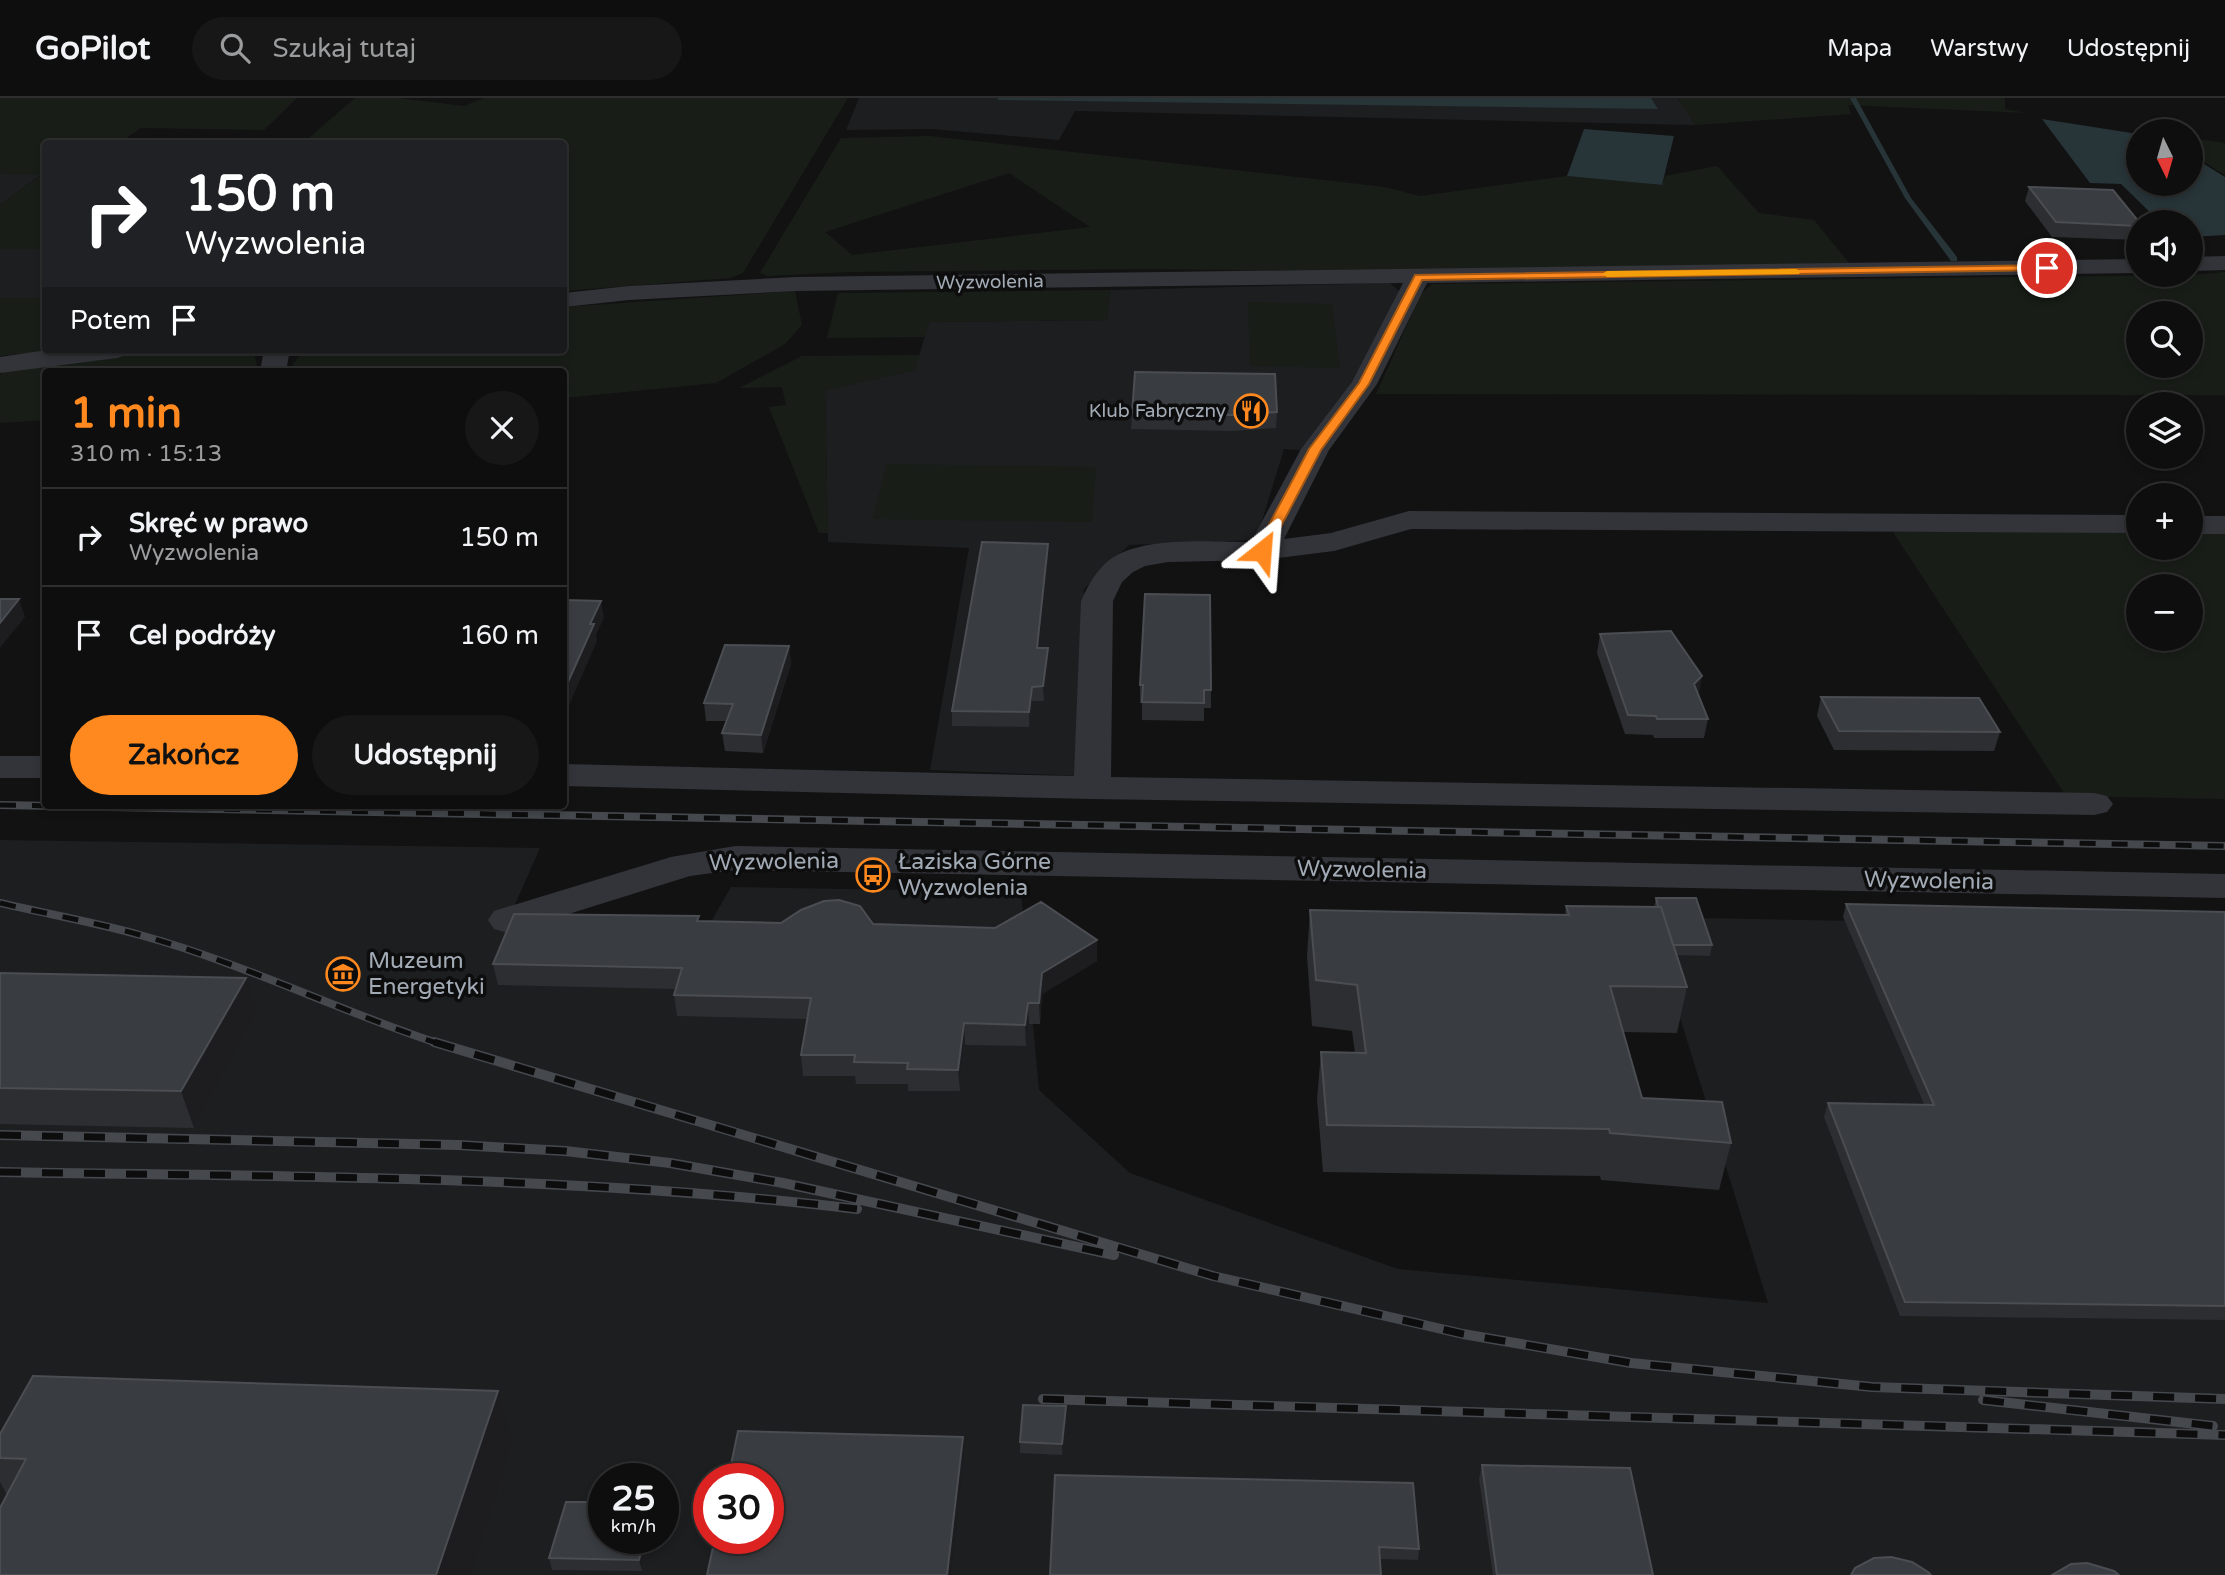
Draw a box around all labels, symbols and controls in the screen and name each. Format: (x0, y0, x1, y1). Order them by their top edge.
search box (192, 17, 682, 80)
text: GoPilot (35, 29, 150, 68)
icon: search (216, 29, 254, 67)
text: Szukaj tutaj (272, 33, 416, 64)
text: Mapa (1827, 34, 1892, 63)
text: Warstwy (1930, 34, 2029, 63)
text: Udostępnij (2067, 34, 2190, 63)
north arrow (2126, 119, 2203, 196)
map controls (2126, 119, 2203, 651)
text: 150 m (185, 165, 335, 224)
icon: right (70, 168, 161, 259)
button: sound (2126, 210, 2203, 287)
text: Wyzwolenia (185, 225, 366, 263)
pin (2017, 238, 2077, 298)
icon: arrive (2028, 249, 2066, 287)
street label: Wyzwolenia (936, 270, 1044, 294)
icon: arrive (165, 301, 203, 339)
button: search (2126, 301, 2203, 378)
text: Potem (70, 305, 151, 336)
text: 1 min (70, 388, 182, 439)
button: close (465, 391, 539, 465)
restaurant icon: Klub Fabryczny (1232, 392, 1270, 430)
button: layers (2126, 392, 2203, 469)
place label: Klub Fabryczny (1089, 400, 1226, 422)
text: 310 m · 15:13 (70, 440, 222, 468)
button: + (2126, 483, 2203, 560)
text: Skręć w prawo (129, 508, 308, 539)
position arrow (1225, 514, 1299, 588)
icon: right (70, 518, 108, 556)
text: 150 m (459, 522, 539, 553)
text: Wyzwolenia (129, 539, 259, 567)
button: − (2126, 574, 2203, 651)
icon: arrive (70, 616, 108, 654)
text: Cel podróży (129, 620, 276, 651)
text: 160 m (459, 620, 539, 651)
button: Zakończ (70, 715, 298, 795)
button: Udostępnij (312, 715, 539, 795)
street label: Wyzwolenia (709, 847, 839, 877)
place label: Łaziska Górne Wyzwolenia (898, 848, 1051, 902)
street label: Wyzwolenia (1297, 855, 1427, 885)
bus stop icon: Łaziska Górne Wyzwolenia (854, 856, 892, 894)
street label: Wyzwolenia (1864, 866, 1994, 896)
place label: Muzeum Energetyki (368, 947, 485, 1001)
museum icon: Muzeum Energetyki (324, 955, 362, 993)
speed limit sign: 30 (693, 1463, 784, 1554)
text: 25 (612, 1478, 655, 1520)
text: km/h (611, 1515, 656, 1537)

